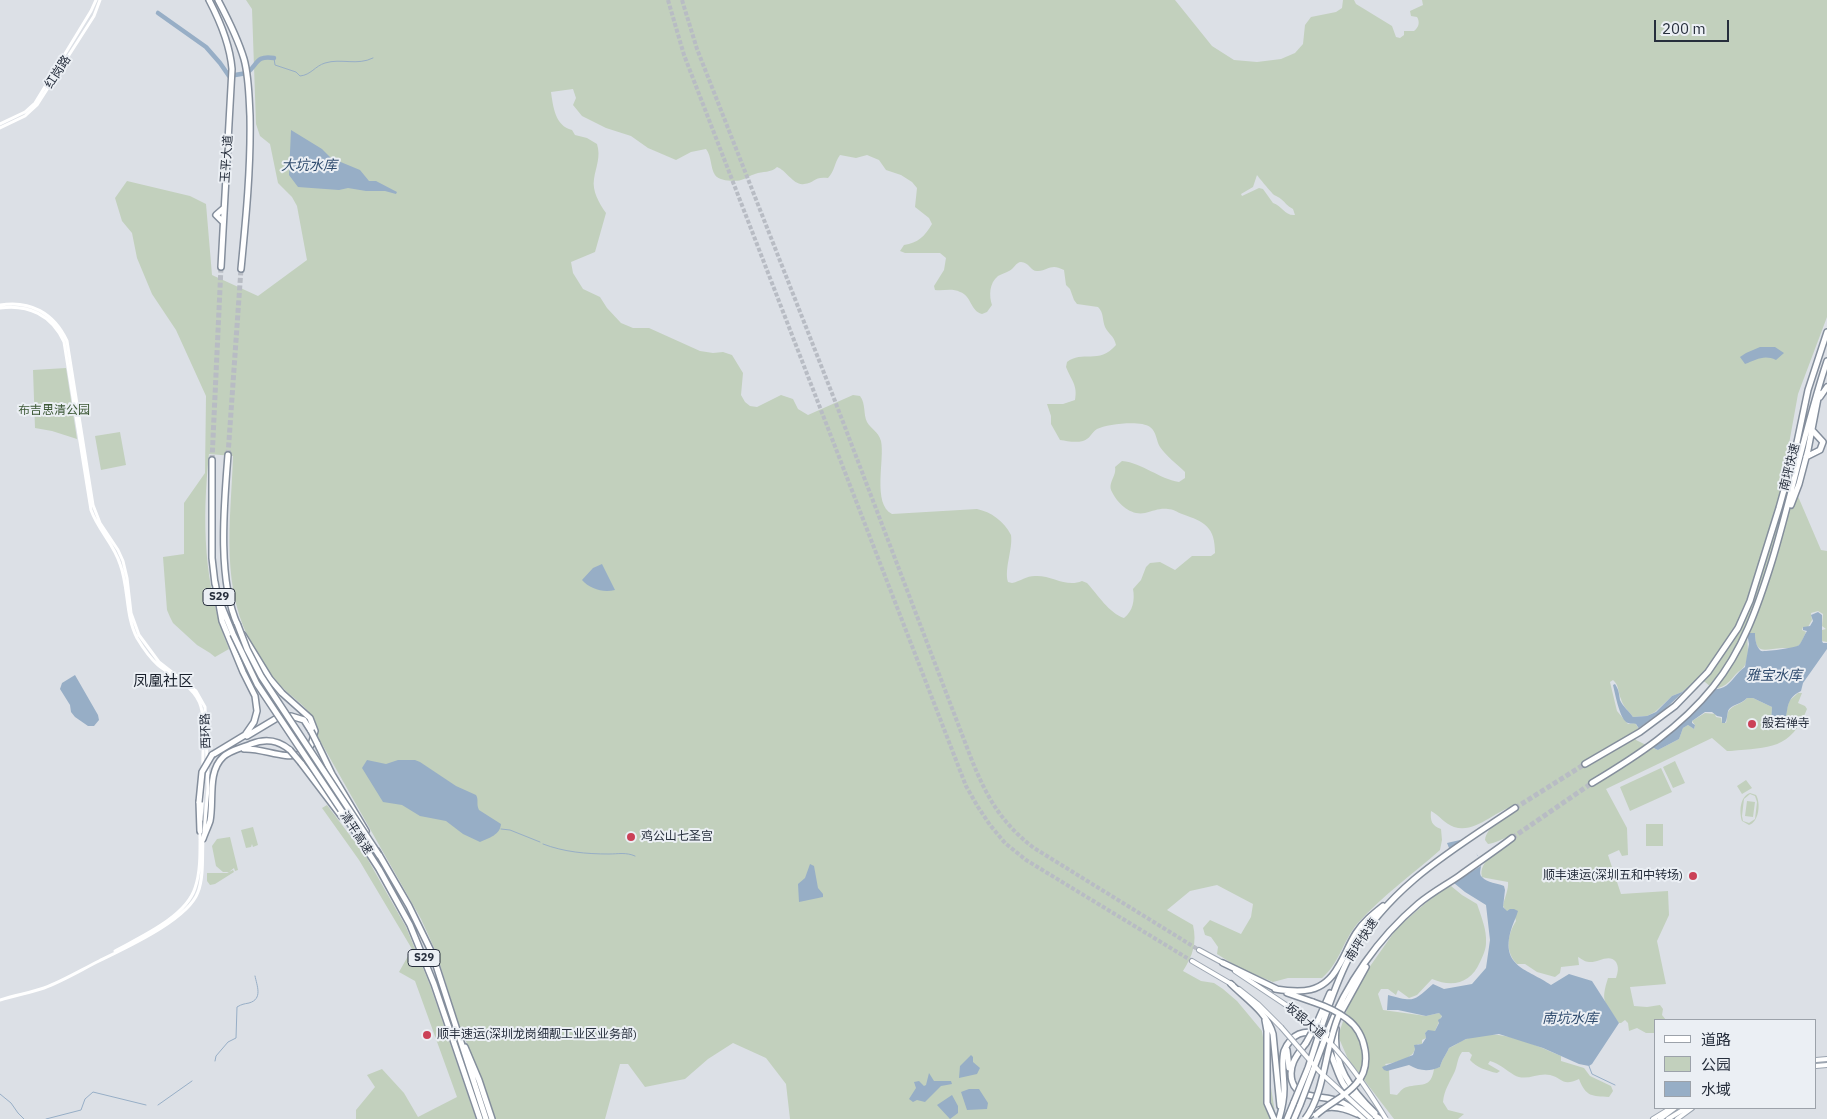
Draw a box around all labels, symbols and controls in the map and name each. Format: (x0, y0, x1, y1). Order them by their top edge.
scale bar (1657, 10, 1732, 42)
text: 200 m (1662, 19, 1706, 38)
street label: 红岗路 (42, 53, 74, 91)
street label: 玉平大道 (218, 135, 236, 183)
water label: 大坑水库 (281, 158, 337, 174)
park label: 布吉思清公园 (18, 404, 90, 418)
street label: 南坪快速 (1777, 442, 1803, 492)
road number: S29 (203, 588, 235, 606)
water label: 雅宝水库 (1746, 668, 1802, 684)
district label: 凤凰社区 (133, 673, 193, 691)
street label: 西环路 (198, 713, 214, 749)
place label: 般若禅寺 (1762, 717, 1810, 731)
marker: 般若禅寺 (1746, 718, 1758, 730)
street label: 清平高速 (337, 809, 375, 857)
place label: 鸡公山七圣宫 (641, 830, 713, 844)
marker: 鸡公山七圣宫 (625, 831, 637, 843)
place label: 顺丰速运(深圳五和中转场) (1543, 869, 1683, 883)
marker: 顺丰速运(深圳五和中转场) (1687, 870, 1699, 882)
street label: 南坪快速 (1343, 916, 1381, 964)
road number: S29 (408, 950, 440, 966)
street label: 坂银大道 (1282, 1000, 1328, 1042)
water label: 南坑水库 (1542, 1011, 1598, 1027)
legend (1654, 1019, 1817, 1109)
place label: 顺丰速运(深圳龙岗细靓工业区业务部) (437, 1028, 637, 1042)
marker: 顺丰速运(深圳龙岗细靓工业区业务部) (421, 1029, 433, 1041)
text: 道路 (1701, 1030, 1731, 1049)
text: 公园 (1701, 1055, 1731, 1074)
text: 水域 (1701, 1080, 1731, 1099)

